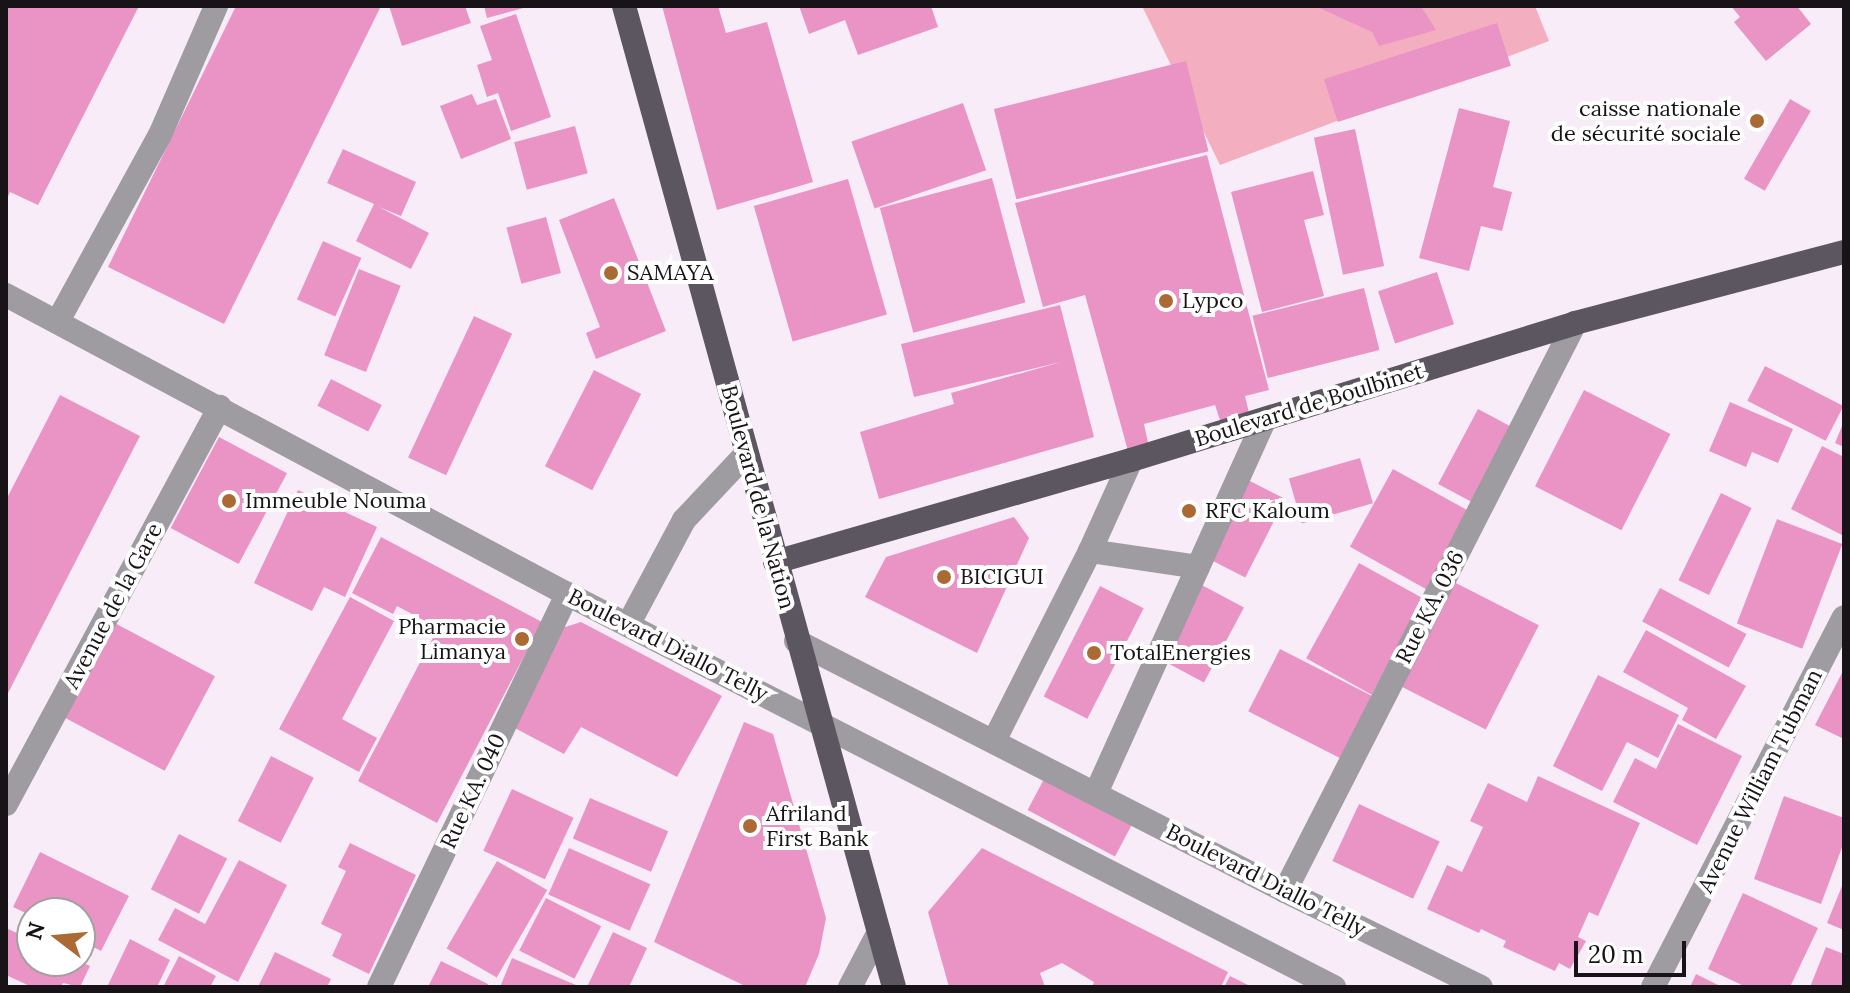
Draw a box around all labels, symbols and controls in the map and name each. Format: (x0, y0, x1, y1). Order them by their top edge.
place label: caisse nationale de sécurité sociale (1551, 95, 1741, 146)
marker: caisse nationale de sécurité sociale (1748, 112, 1766, 130)
place label: SAMAYA (627, 260, 713, 286)
marker: SAMAYA (602, 264, 620, 282)
place label: Lypco (1182, 288, 1243, 314)
marker: Lypco (1157, 292, 1175, 310)
street label: Boulevard de Boulbinet (1192, 358, 1426, 452)
street label: Boulevard de la Nation (715, 382, 801, 612)
place label: Immeuble Nouma (245, 488, 427, 514)
marker: Immeuble Nouma (220, 492, 238, 510)
place label: RFC Kaloum (1205, 498, 1330, 524)
marker: RFC Kaloum (1180, 502, 1198, 520)
street label: Avenue de la Gare (58, 519, 168, 693)
street label: Rue KA. 036 (1390, 546, 1470, 668)
place label: BICIGUI (960, 564, 1044, 590)
marker: BICIGUI (935, 568, 953, 586)
street label: Boulevard Diallo Telly (564, 583, 772, 707)
place label: Pharmacie Limanya (398, 613, 506, 664)
marker: Pharmacie Limanya (513, 630, 531, 648)
place label: TotalEnergies (1110, 640, 1251, 666)
marker: TotalEnergies (1085, 644, 1103, 662)
street label: Avenue William Tubman (1692, 665, 1828, 897)
street label: Rue KA. 040 (435, 729, 511, 853)
place label: Afriland First Bank (766, 800, 868, 852)
marker: Afriland First Bank (741, 817, 759, 835)
street label: Boulevard Diallo Telly (1162, 818, 1370, 942)
north arrow (16, 897, 96, 977)
text: N (19, 919, 51, 943)
scale bar (1578, 925, 1690, 975)
text: 20 m (1588, 939, 1644, 970)

